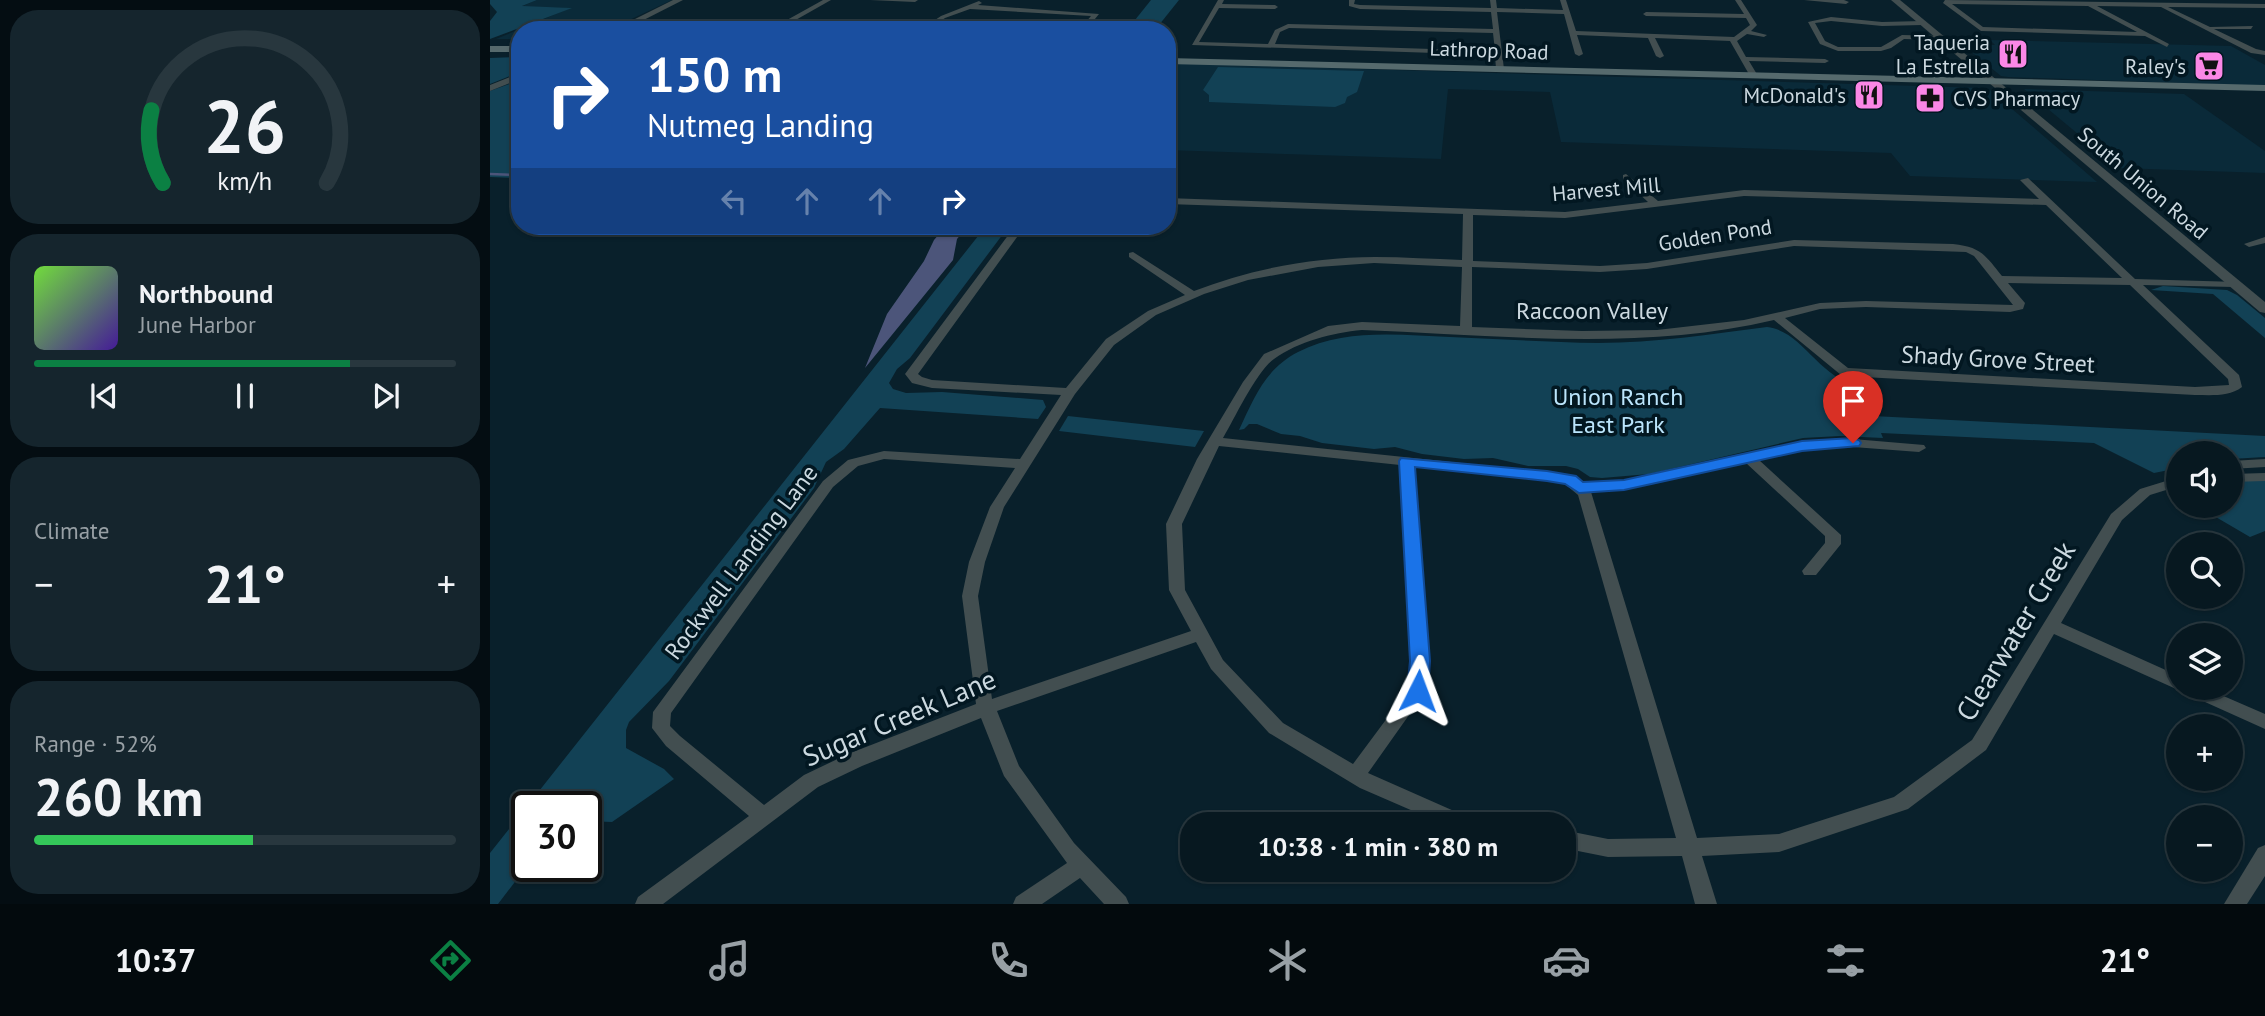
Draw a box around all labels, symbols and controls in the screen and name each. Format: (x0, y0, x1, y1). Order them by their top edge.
place label: Taqueria La Estrella (1896, 29, 1990, 80)
street label: Lathrop Road (1429, 34, 1549, 66)
restaurant icon: Taqueria La Estrella (1996, 37, 2030, 71)
text: 150 m (647, 42, 782, 106)
icon: right (532, 49, 623, 140)
supermarket icon: Raley's (2192, 49, 2226, 83)
place label: Raley's (2125, 53, 2186, 80)
restaurant icon: McDonald's (1852, 78, 1886, 112)
text: 26 (204, 79, 286, 173)
pharmacy icon: CVS Pharmacy (1913, 81, 1947, 115)
place label: McDonald's (1743, 82, 1846, 109)
place label: CVS Pharmacy (1953, 85, 2081, 112)
text: Nutmeg Landing (647, 104, 874, 146)
street label: South Union Road (2072, 121, 2214, 245)
text: km/h (218, 165, 272, 197)
street label: Harvest Mill (1551, 171, 1661, 207)
icon: left (715, 182, 753, 220)
icon: ahead (788, 182, 826, 220)
icon: ahead (861, 182, 899, 220)
icon: right (934, 182, 972, 220)
street label: Golden Pond (1656, 213, 1774, 257)
text: Northbound (139, 277, 273, 310)
street label: Raccoon Valley (1516, 295, 1668, 326)
text: June Harbor (139, 310, 256, 339)
street label: Shady Grove Street (1900, 338, 2096, 380)
pin (1823, 371, 1883, 443)
icon: previous (85, 377, 123, 415)
icon: pause (226, 377, 264, 415)
icon: next (367, 377, 405, 415)
park label: Union Ranch East Park (1553, 381, 1683, 440)
icon: arrive (1834, 382, 1872, 420)
map controls (2166, 441, 2243, 882)
button: sound (2166, 441, 2243, 518)
street label: Rockwell Landing Lane (658, 458, 824, 666)
text: Climate (34, 516, 109, 545)
button: search (2166, 532, 2243, 609)
street label: Clearwater Creek (1947, 534, 2083, 728)
text: 21° (204, 550, 286, 617)
text: − (34, 559, 53, 608)
text: + (437, 559, 456, 608)
button: layers (2166, 623, 2243, 700)
position arrow (1381, 654, 1455, 728)
street label: Sugar Creek Lane (797, 660, 1001, 774)
button: + (2166, 714, 2243, 791)
text: Range · 52% (34, 729, 157, 758)
text: 260 km (34, 763, 203, 830)
speed limit sign: 30 (511, 791, 602, 882)
button: − (2166, 805, 2243, 882)
text: 10:38 · 1 min · 380 m (1258, 830, 1498, 863)
icon: directions (426, 936, 475, 985)
icon: music (705, 936, 754, 985)
icon: phone (984, 936, 1033, 985)
icon: climate (1263, 936, 1312, 985)
icon: car (1542, 936, 1591, 985)
icon: filters (1821, 936, 1870, 985)
text: 10:37 (115, 939, 196, 981)
text: 21° (2100, 939, 2150, 981)

